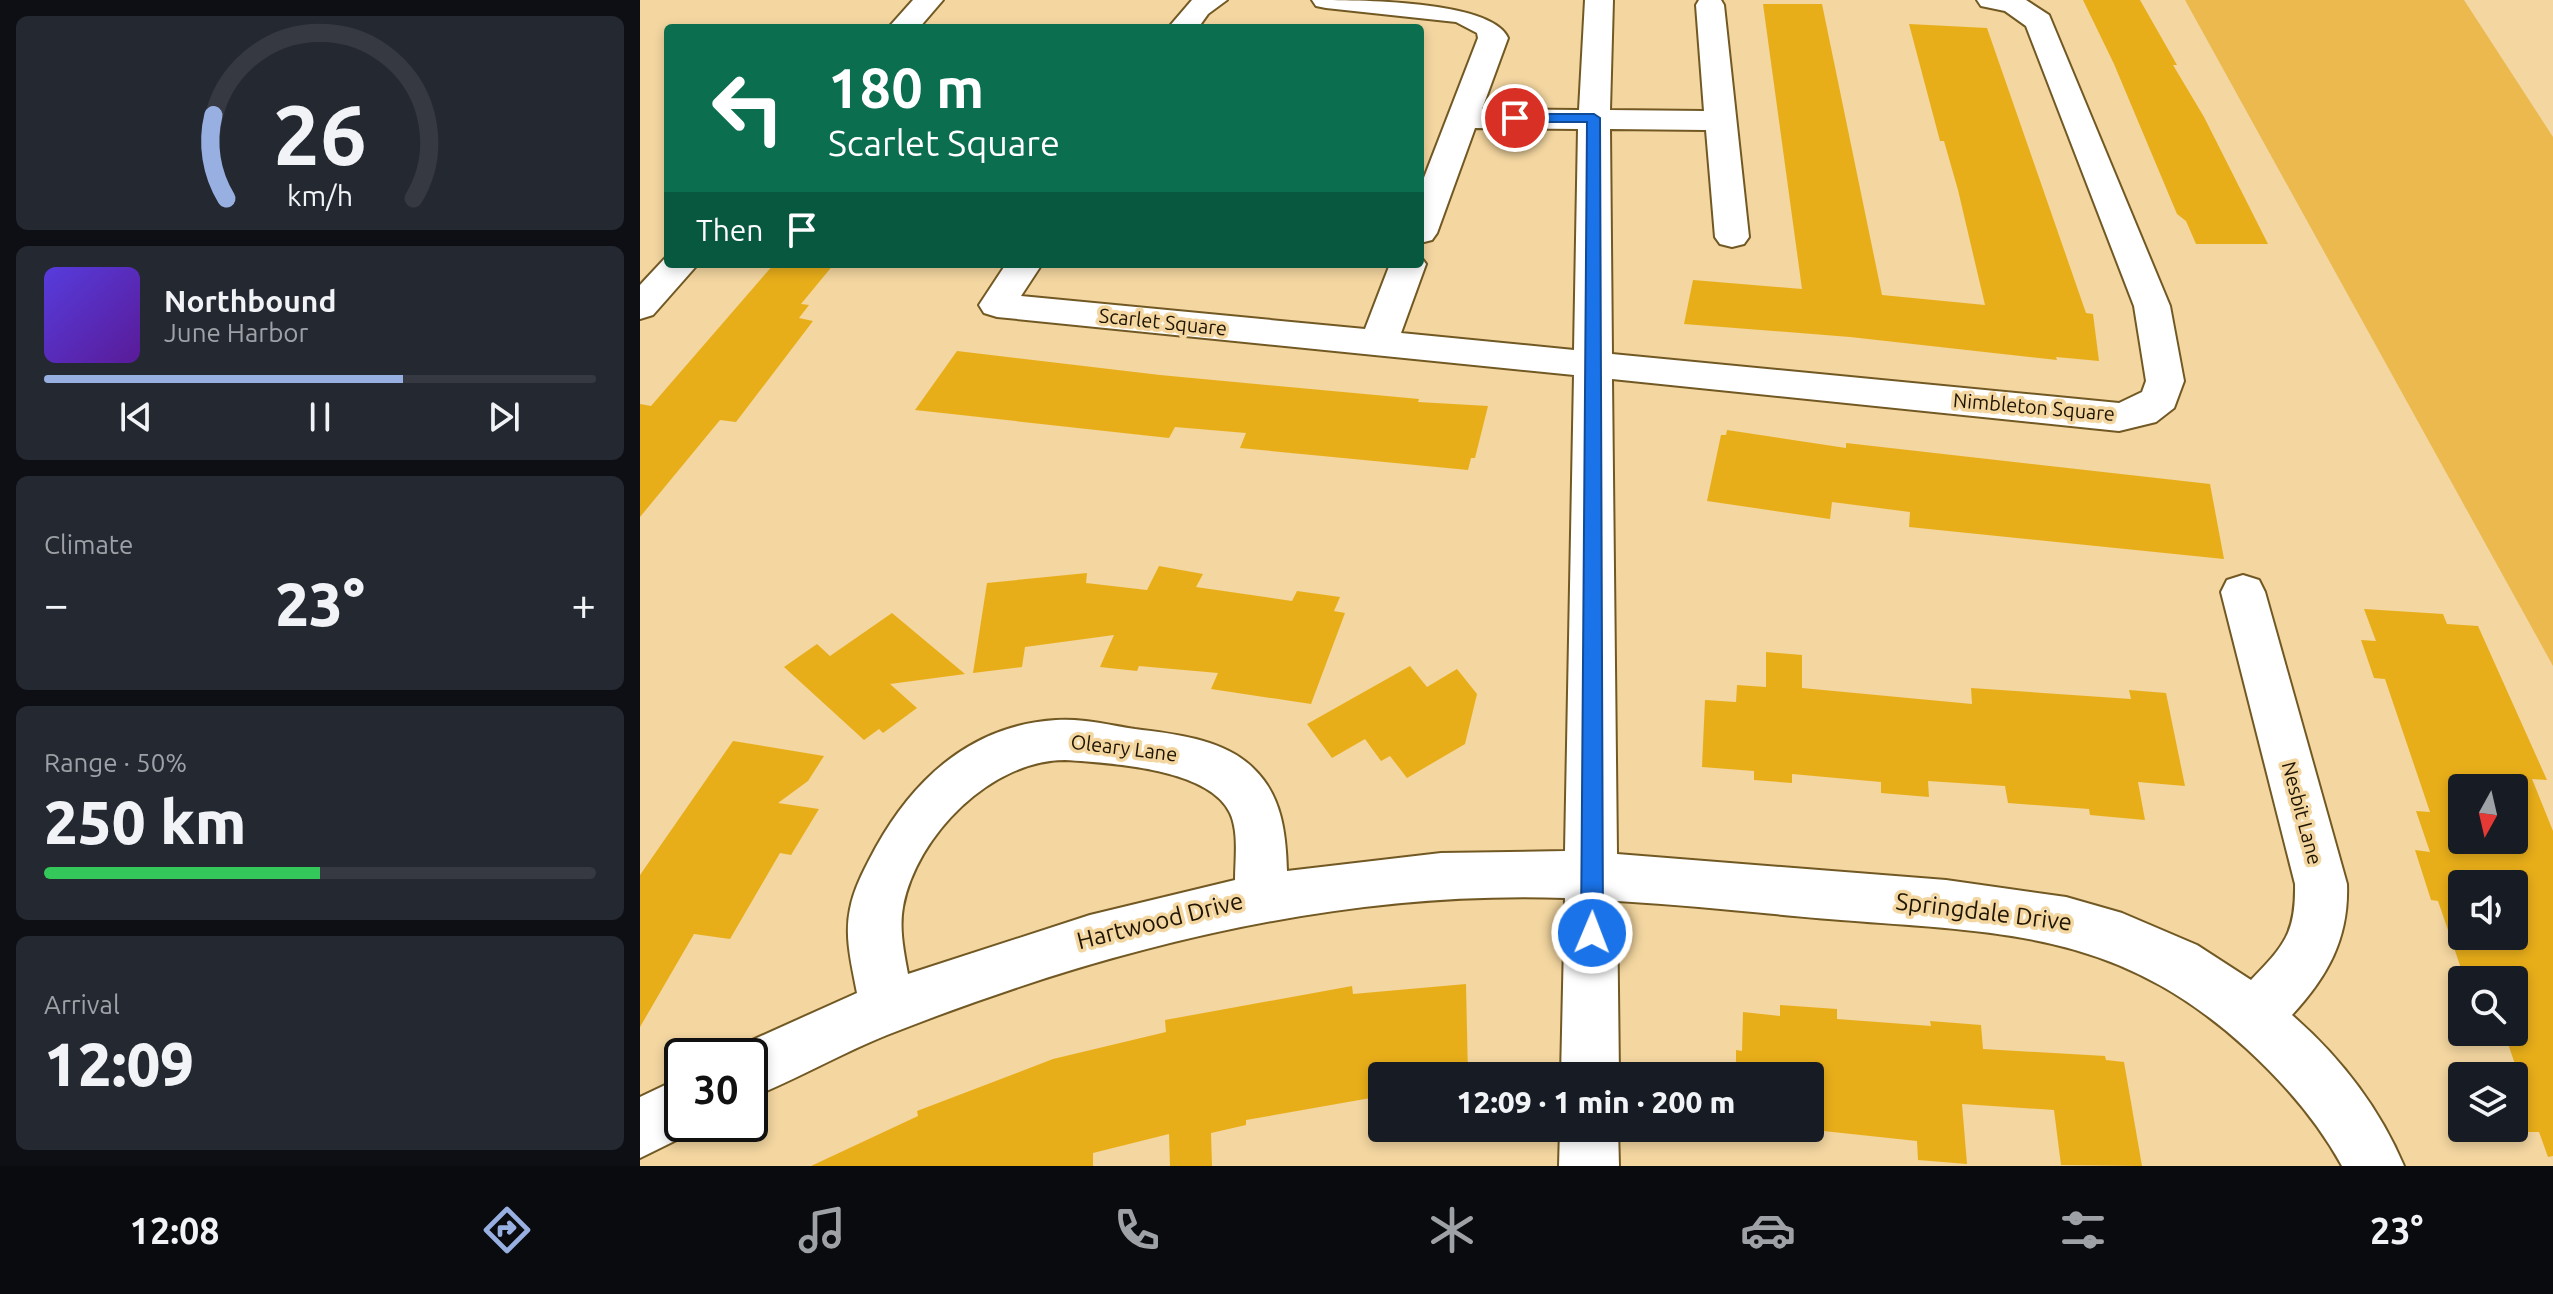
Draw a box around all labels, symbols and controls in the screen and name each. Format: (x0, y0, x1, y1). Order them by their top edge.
icon: left (696, 56, 800, 160)
text: 180 m (828, 56, 984, 119)
pin (1481, 84, 1549, 152)
text: 26 (273, 87, 367, 181)
icon: arrive (1493, 96, 1537, 140)
text: Scarlet Square (828, 122, 1060, 163)
text: km/h (287, 179, 353, 211)
icon: arrive (780, 208, 824, 252)
text: Then (696, 213, 764, 247)
text: Northbound (164, 284, 336, 318)
street label: Scarlet Square (1098, 303, 1228, 340)
text: June Harbor (164, 318, 308, 347)
street label: Nimbleton Square (1952, 388, 2116, 425)
icon: previous (114, 395, 158, 439)
icon: pause (298, 395, 342, 439)
icon: next (482, 395, 526, 439)
text: Climate (44, 530, 133, 559)
text: 23° (275, 570, 365, 637)
text: − (44, 579, 69, 628)
text: + (571, 579, 596, 628)
street label: Oleary Lane (1069, 730, 1179, 765)
text: Range · 50% (44, 748, 187, 777)
street label: Nesbit Lane (2278, 759, 2327, 867)
north arrow (2448, 774, 2528, 854)
map controls (2448, 774, 2528, 1142)
text: 250 km (44, 788, 246, 855)
button: sound (2448, 870, 2528, 950)
street label: Hartwood Drive (1074, 887, 1246, 954)
street label: Springdale Drive (1894, 887, 2074, 936)
position arrow (1550, 891, 1634, 975)
button: search (2448, 966, 2528, 1046)
text: Arrival (44, 990, 120, 1019)
text: 12:09 (44, 1030, 194, 1097)
speed limit sign: 30 (664, 1038, 768, 1142)
button: layers (2448, 1062, 2528, 1142)
text: 12:09 · 1 min · 200 m (1457, 1085, 1735, 1119)
icon: directions (479, 1202, 535, 1258)
icon: music (794, 1202, 850, 1258)
icon: phone (1109, 1202, 1165, 1258)
icon: climate (1424, 1202, 1480, 1258)
icon: car (1740, 1202, 1796, 1258)
icon: filters (2055, 1202, 2111, 1258)
text: 12:08 (130, 1210, 220, 1251)
text: 23° (2370, 1210, 2423, 1251)

